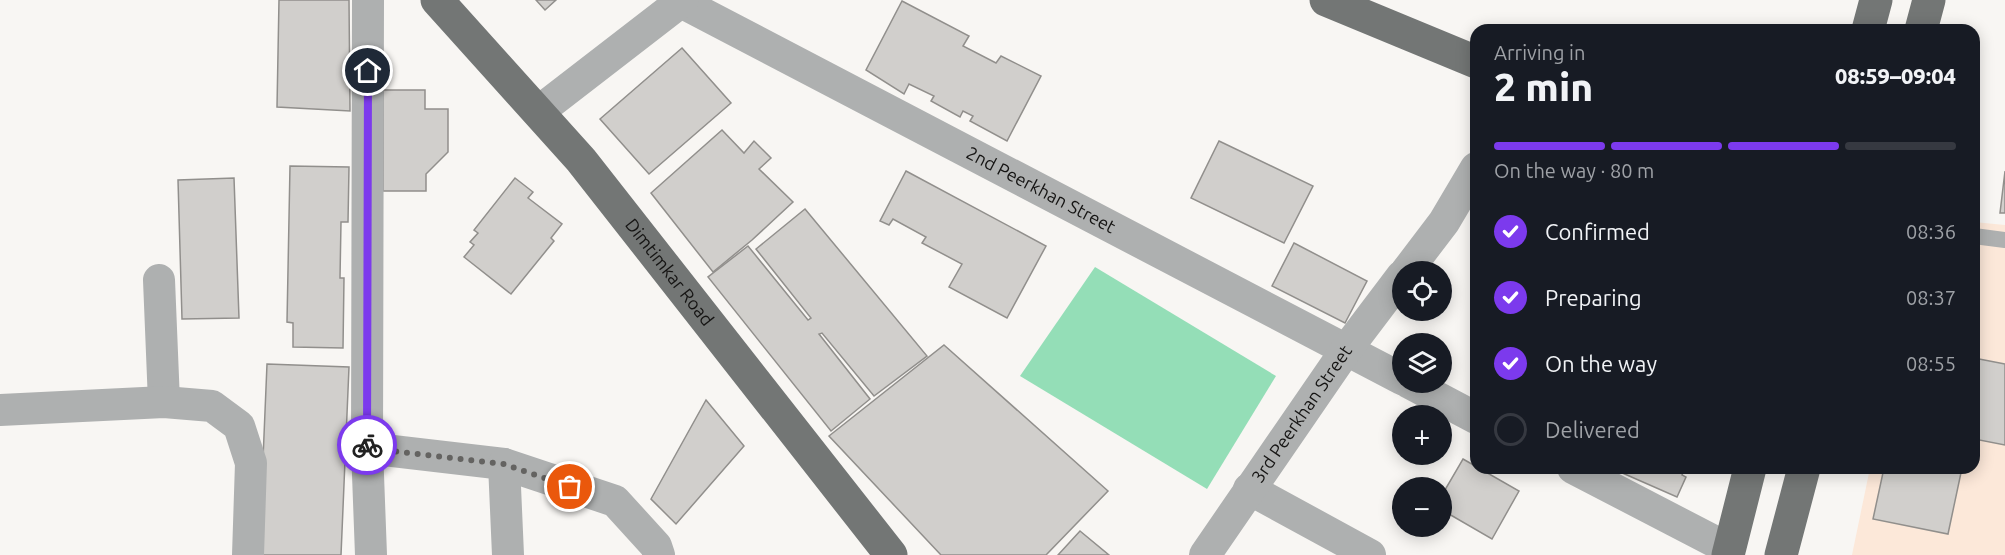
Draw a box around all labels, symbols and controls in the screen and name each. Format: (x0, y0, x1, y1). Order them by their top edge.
text: Arriving in (1494, 41, 1585, 64)
pin (342, 45, 393, 96)
icon: home (351, 54, 384, 87)
text: 08:59–09:04 (1835, 63, 1956, 88)
text: 2 min (1494, 65, 1593, 108)
street label: 2nd Peerkhan Street (963, 142, 1119, 236)
text: On the way · 80 m (1494, 159, 1654, 182)
street label: Dimtimkar Road (622, 214, 718, 329)
icon: check (1494, 215, 1527, 248)
text: Confirmed (1545, 219, 1650, 244)
text: 08:36 (1906, 220, 1956, 243)
map controls (1392, 261, 1452, 537)
button: locate (1392, 261, 1452, 321)
icon: check (1494, 281, 1527, 314)
text: Preparing (1545, 285, 1642, 310)
text: 08:37 (1906, 286, 1956, 309)
button: layers (1392, 333, 1452, 393)
street label: 3rd Peerkhan Street (1247, 341, 1355, 486)
icon: check (1494, 347, 1527, 380)
text: On the way (1545, 351, 1657, 376)
text: 08:55 (1906, 352, 1956, 375)
button: + (1392, 405, 1452, 465)
courier (337, 415, 397, 475)
text: Delivered (1545, 417, 1640, 442)
icon: bike (351, 429, 384, 462)
pin (544, 461, 595, 512)
icon: bag (553, 470, 586, 503)
button: − (1392, 477, 1452, 537)

